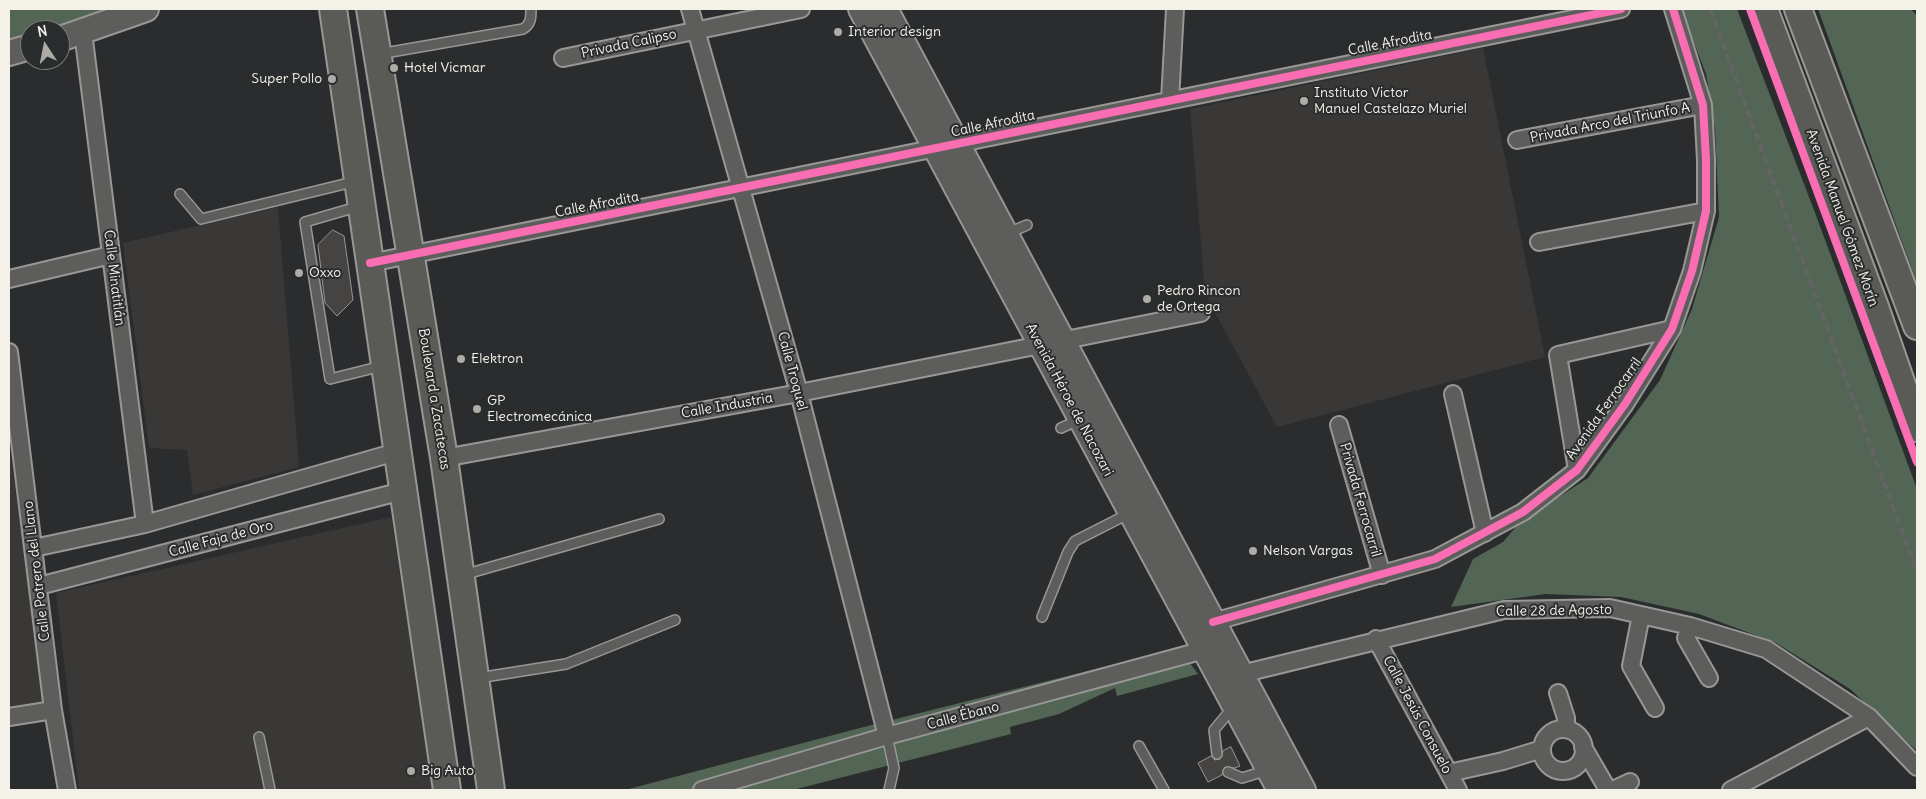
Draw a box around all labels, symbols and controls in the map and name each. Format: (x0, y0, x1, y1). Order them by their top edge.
north arrow (20, 20, 70, 70)
text: N (36, 21, 49, 41)
place label: Interior design (848, 24, 941, 40)
street label: Privada Calipso (580, 26, 678, 62)
marker: Interior design (832, 26, 844, 38)
street label: Calle Afrodita (1347, 27, 1433, 59)
place label: Hotel Vicmar (404, 60, 485, 76)
marker: Hotel Vicmar (388, 62, 400, 74)
place label: Super Pollo (251, 71, 322, 87)
marker: Super Pollo (326, 73, 338, 85)
place label: Instituto Victor Manuel Castelazo Muriel (1314, 85, 1467, 118)
marker: Instituto Victor Manuel Castelazo Muriel (1298, 95, 1310, 107)
street label: Privada Arco del Triunfo A (1529, 99, 1691, 147)
street label: Calle Afrodita (950, 107, 1036, 141)
street label: Avenida Manuel Gómez Morín (1802, 127, 1882, 309)
street label: Calle Afrodita (554, 189, 640, 221)
street label: Calle Minatitlán (100, 229, 128, 327)
place label: Oxxo (309, 265, 341, 281)
marker: Oxxo (293, 267, 305, 279)
place label: Pedro Rincon de Ortega (1157, 283, 1241, 316)
marker: Pedro Rincon de Ortega (1141, 293, 1153, 305)
street label: Avenida Héroe de Nacozari (1022, 321, 1116, 479)
street label: Boulevard a Zacatecas (415, 327, 453, 471)
street label: Calle Troquel (773, 330, 811, 412)
place label: Elektron (471, 351, 523, 367)
marker: Elektron (455, 353, 467, 365)
street label: Avenida Ferrocarril (1563, 355, 1645, 463)
street label: Calle Industria (680, 390, 774, 422)
place label: GP Electromecánica (487, 393, 592, 426)
marker: GP Electromecánica (471, 403, 483, 415)
street label: Privada Ferrocarril (1336, 441, 1384, 559)
street label: Calle Potrero del Llano (20, 500, 54, 642)
street label: Calle Faja de Oro (167, 517, 275, 561)
place label: Nelson Vargas (1263, 543, 1353, 559)
marker: Nelson Vargas (1247, 545, 1259, 557)
street label: Calle 28 de Agosto (1496, 602, 1612, 620)
street label: Calle Jesús Consuelo (1379, 653, 1455, 777)
street label: Calle Ébano (925, 698, 1001, 734)
place label: Big Auto (421, 763, 474, 779)
marker: Big Auto (405, 765, 417, 777)

